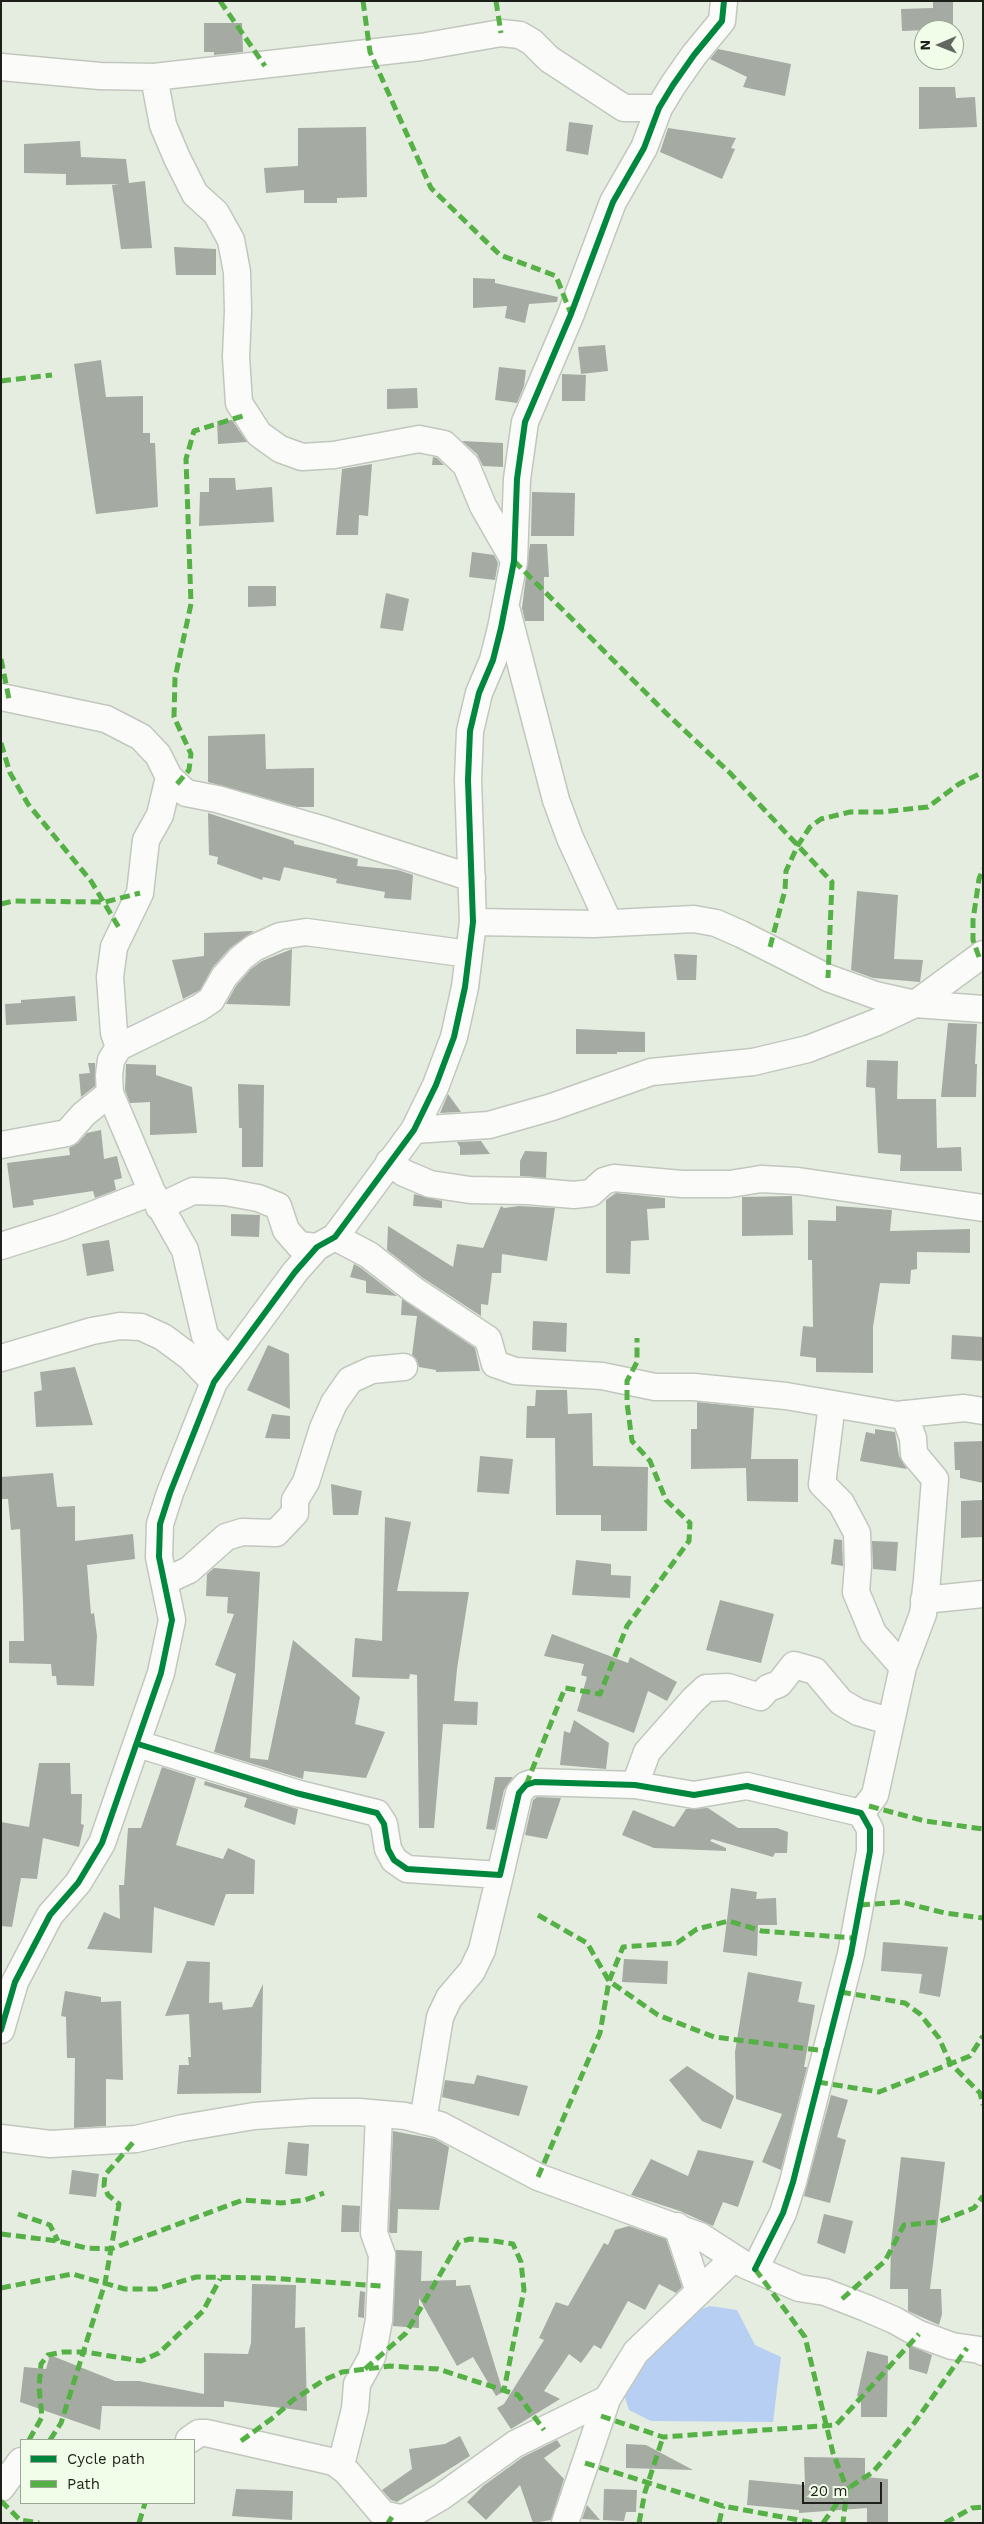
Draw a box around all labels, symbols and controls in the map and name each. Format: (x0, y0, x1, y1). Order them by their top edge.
north arrow (914, 20, 964, 70)
text: N (917, 40, 933, 51)
legend (20, 2439, 195, 2504)
text: Cycle path (67, 2450, 145, 2468)
scale bar (804, 2472, 884, 2504)
text: Path (67, 2475, 100, 2493)
text: 20 m (810, 2482, 848, 2500)

